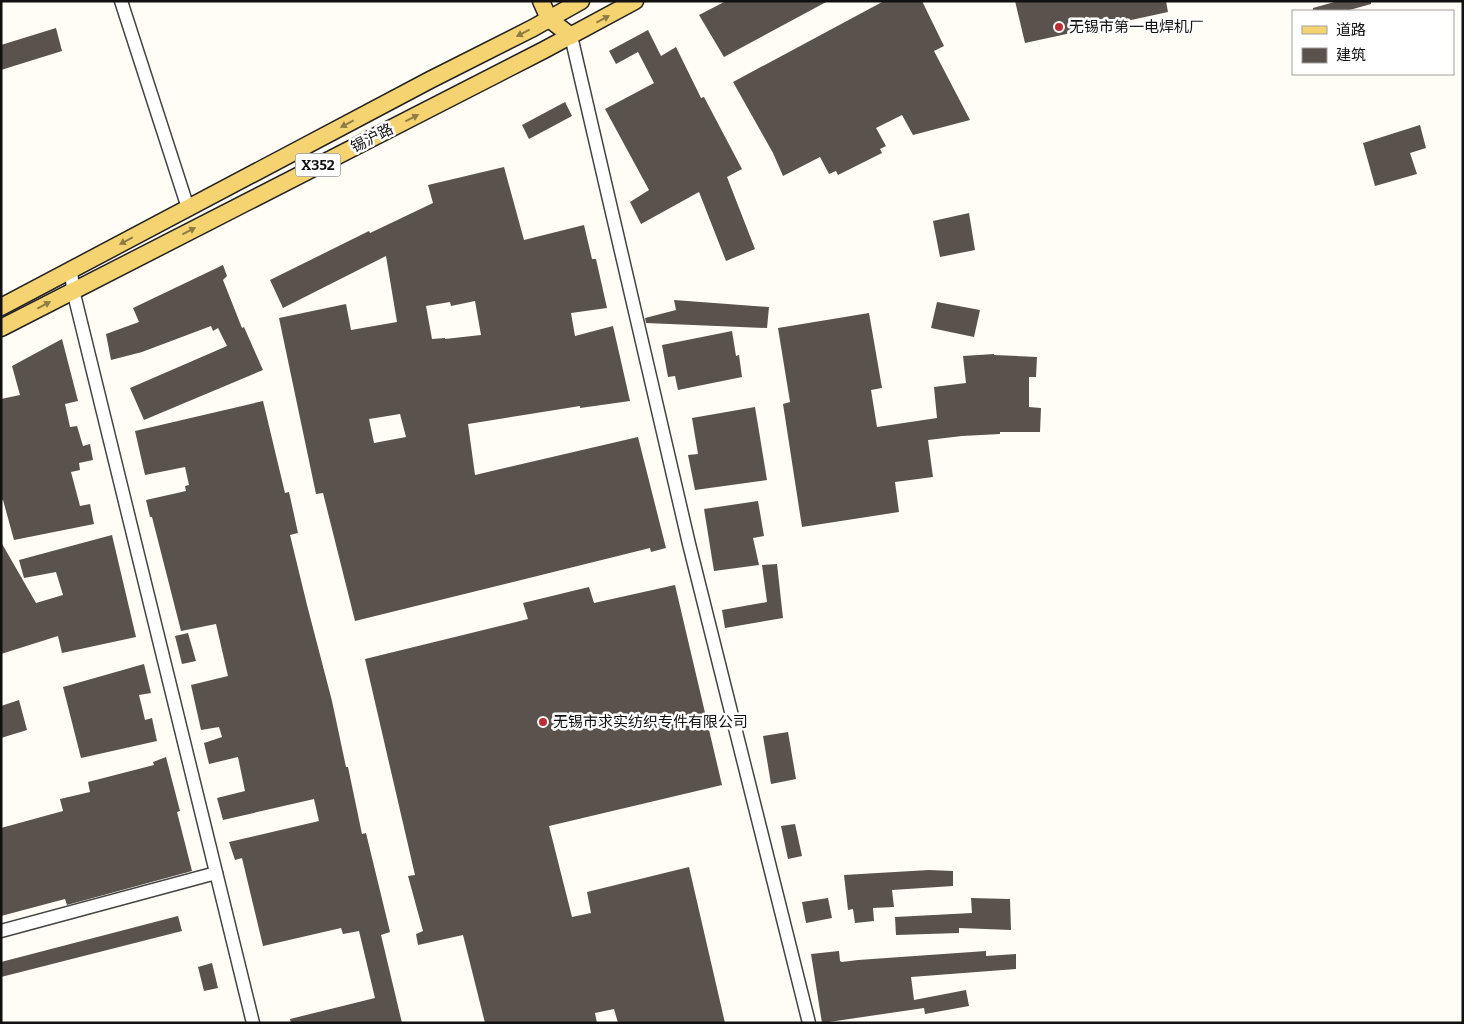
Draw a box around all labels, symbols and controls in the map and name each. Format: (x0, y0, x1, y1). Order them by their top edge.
legend (1292, 10, 1454, 75)
one-way arrow (595, 15, 610, 23)
place label: 无锡市第一电焊机厂 (1069, 18, 1204, 36)
marker: 无锡市第一电焊机厂 (1053, 21, 1065, 33)
text: 道路 (1336, 21, 1366, 39)
one-way arrow (516, 29, 530, 37)
text: 建筑 (1336, 46, 1366, 64)
one-way arrow (404, 114, 419, 122)
one-way arrow (340, 120, 355, 128)
street label: 锡沪路 (348, 120, 396, 156)
road number: X352 (296, 154, 340, 176)
one-way arrow (182, 227, 196, 235)
one-way arrow (119, 237, 134, 245)
one-way arrow (37, 301, 52, 309)
place label: 无锡市求实纺织专件有限公司 (553, 713, 748, 731)
marker: 无锡市求实纺织专件有限公司 (537, 716, 549, 728)

